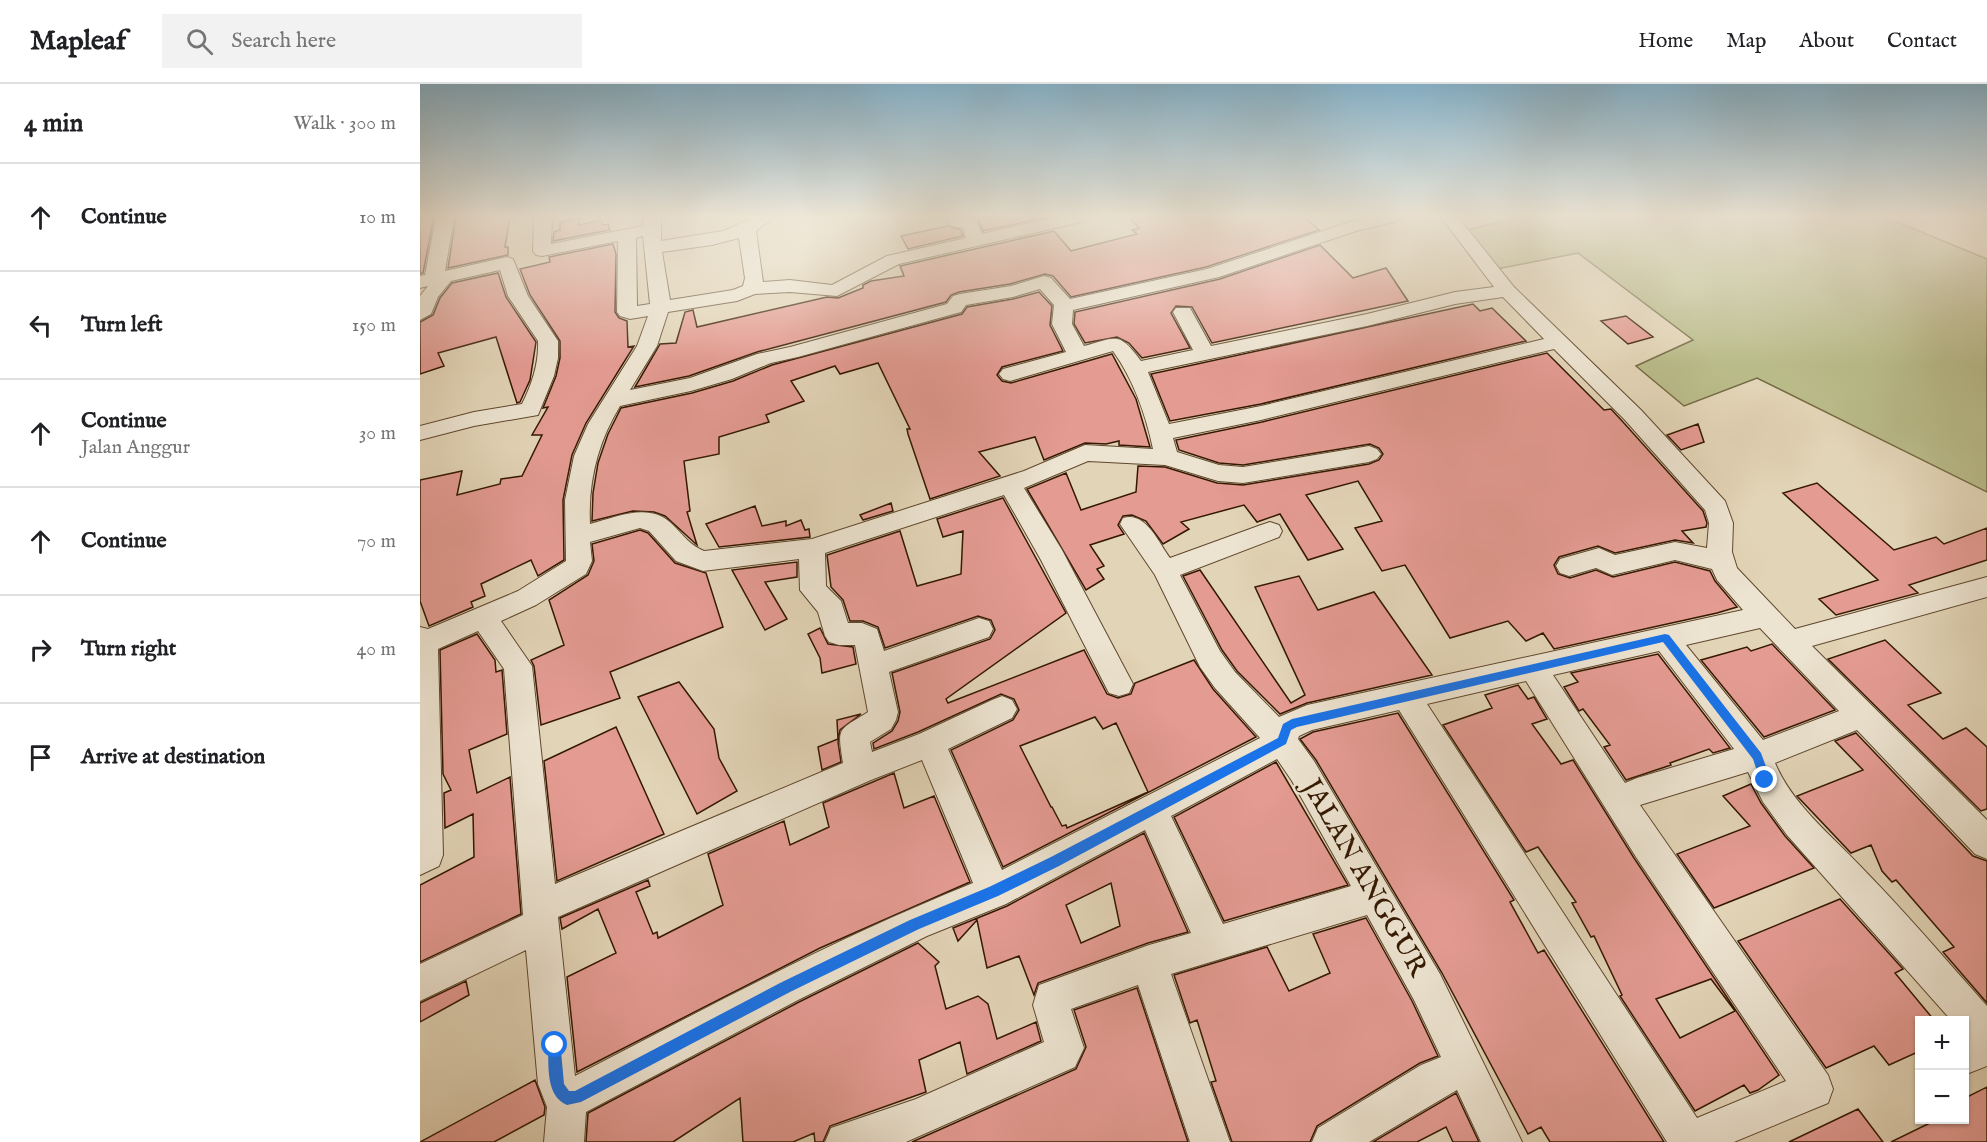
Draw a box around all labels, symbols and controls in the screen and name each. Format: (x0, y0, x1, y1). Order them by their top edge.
search box (162, 14, 582, 68)
text: Mapleaf (30, 24, 126, 59)
icon: search (183, 25, 216, 58)
text: Search here (231, 27, 336, 55)
text: Home (1638, 28, 1693, 55)
text: Map (1726, 28, 1766, 55)
text: About (1799, 28, 1854, 55)
text: Contact (1887, 28, 1957, 55)
text: 4 min (24, 107, 83, 140)
text: Walk · 300 m (293, 111, 396, 136)
icon: ahead (24, 201, 57, 234)
text: Continue (81, 203, 167, 231)
text: 10 m (359, 205, 396, 230)
icon: left (24, 309, 57, 342)
text: Turn left (81, 311, 163, 339)
text: 150 m (352, 313, 396, 338)
text: Continue (81, 407, 167, 435)
icon: ahead (24, 417, 57, 450)
text: 30 m (359, 421, 396, 446)
text: Jalan Anggur (81, 435, 190, 460)
icon: ahead (24, 525, 57, 558)
text: Continue (81, 527, 167, 555)
text: 70 m (357, 529, 396, 554)
icon: right (24, 633, 57, 666)
text: Turn right (81, 635, 176, 663)
text: 40 m (357, 637, 396, 662)
icon: arrive (24, 741, 57, 774)
text: Arrive at destination (81, 743, 265, 771)
route end (1751, 766, 1777, 792)
street label: JALAN ANGGUR (1292, 771, 1435, 984)
map controls (1915, 1016, 1969, 1124)
button: + (1915, 1016, 1969, 1070)
route start (541, 1031, 567, 1057)
button: − (1915, 1070, 1969, 1124)

